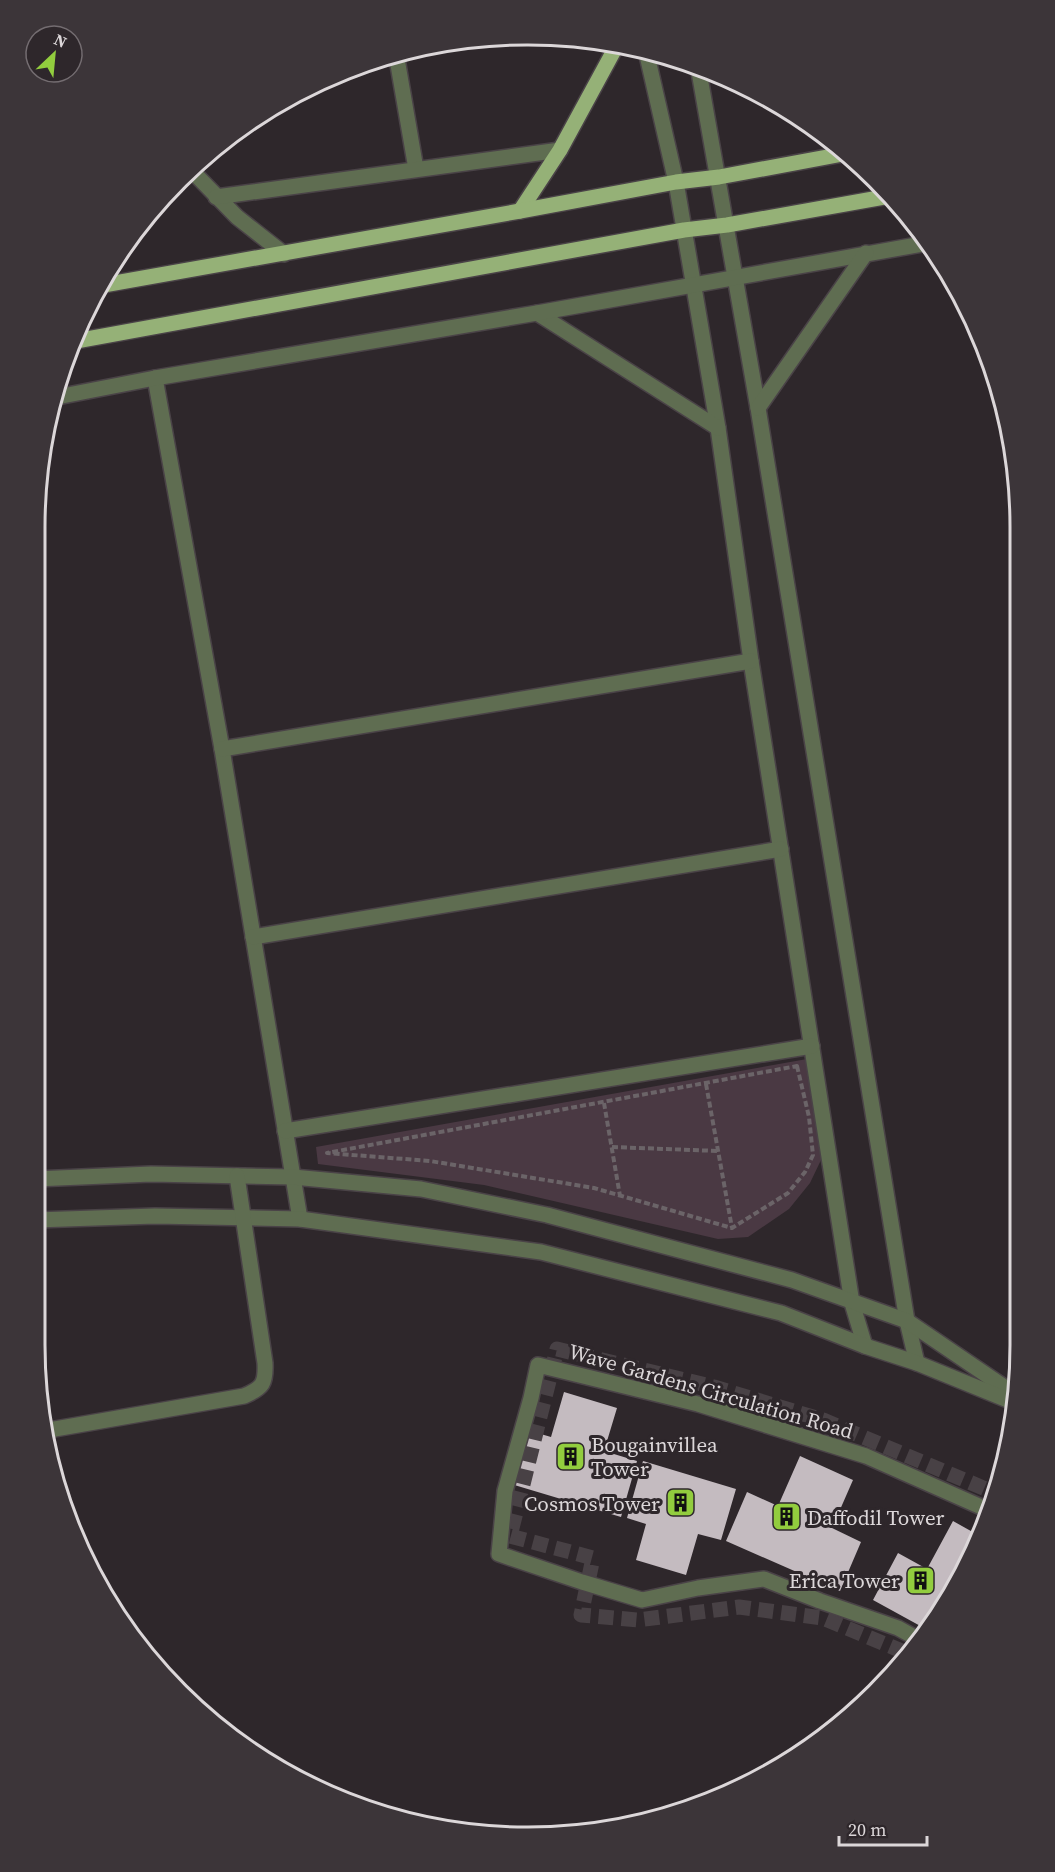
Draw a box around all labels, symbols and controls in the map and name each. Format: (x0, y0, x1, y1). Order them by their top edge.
north arrow (24, 24, 84, 84)
text: N (51, 28, 71, 53)
street label: Wave Gardens Circulation Road (565, 1336, 857, 1446)
place label: Bougainvillea Tower (591, 1430, 718, 1483)
building icon: Bougainvillea Tower (554, 1440, 586, 1472)
building icon: Cosmos Tower (665, 1487, 697, 1519)
place label: Cosmos Tower (524, 1489, 660, 1518)
building icon: Daffodil Tower (770, 1501, 802, 1533)
place label: Daffodil Tower (807, 1503, 945, 1532)
building icon: Erica Tower (905, 1564, 937, 1596)
place label: Erica Tower (789, 1566, 900, 1595)
scale bar (839, 1809, 928, 1847)
text: 20 m (848, 1817, 886, 1842)

